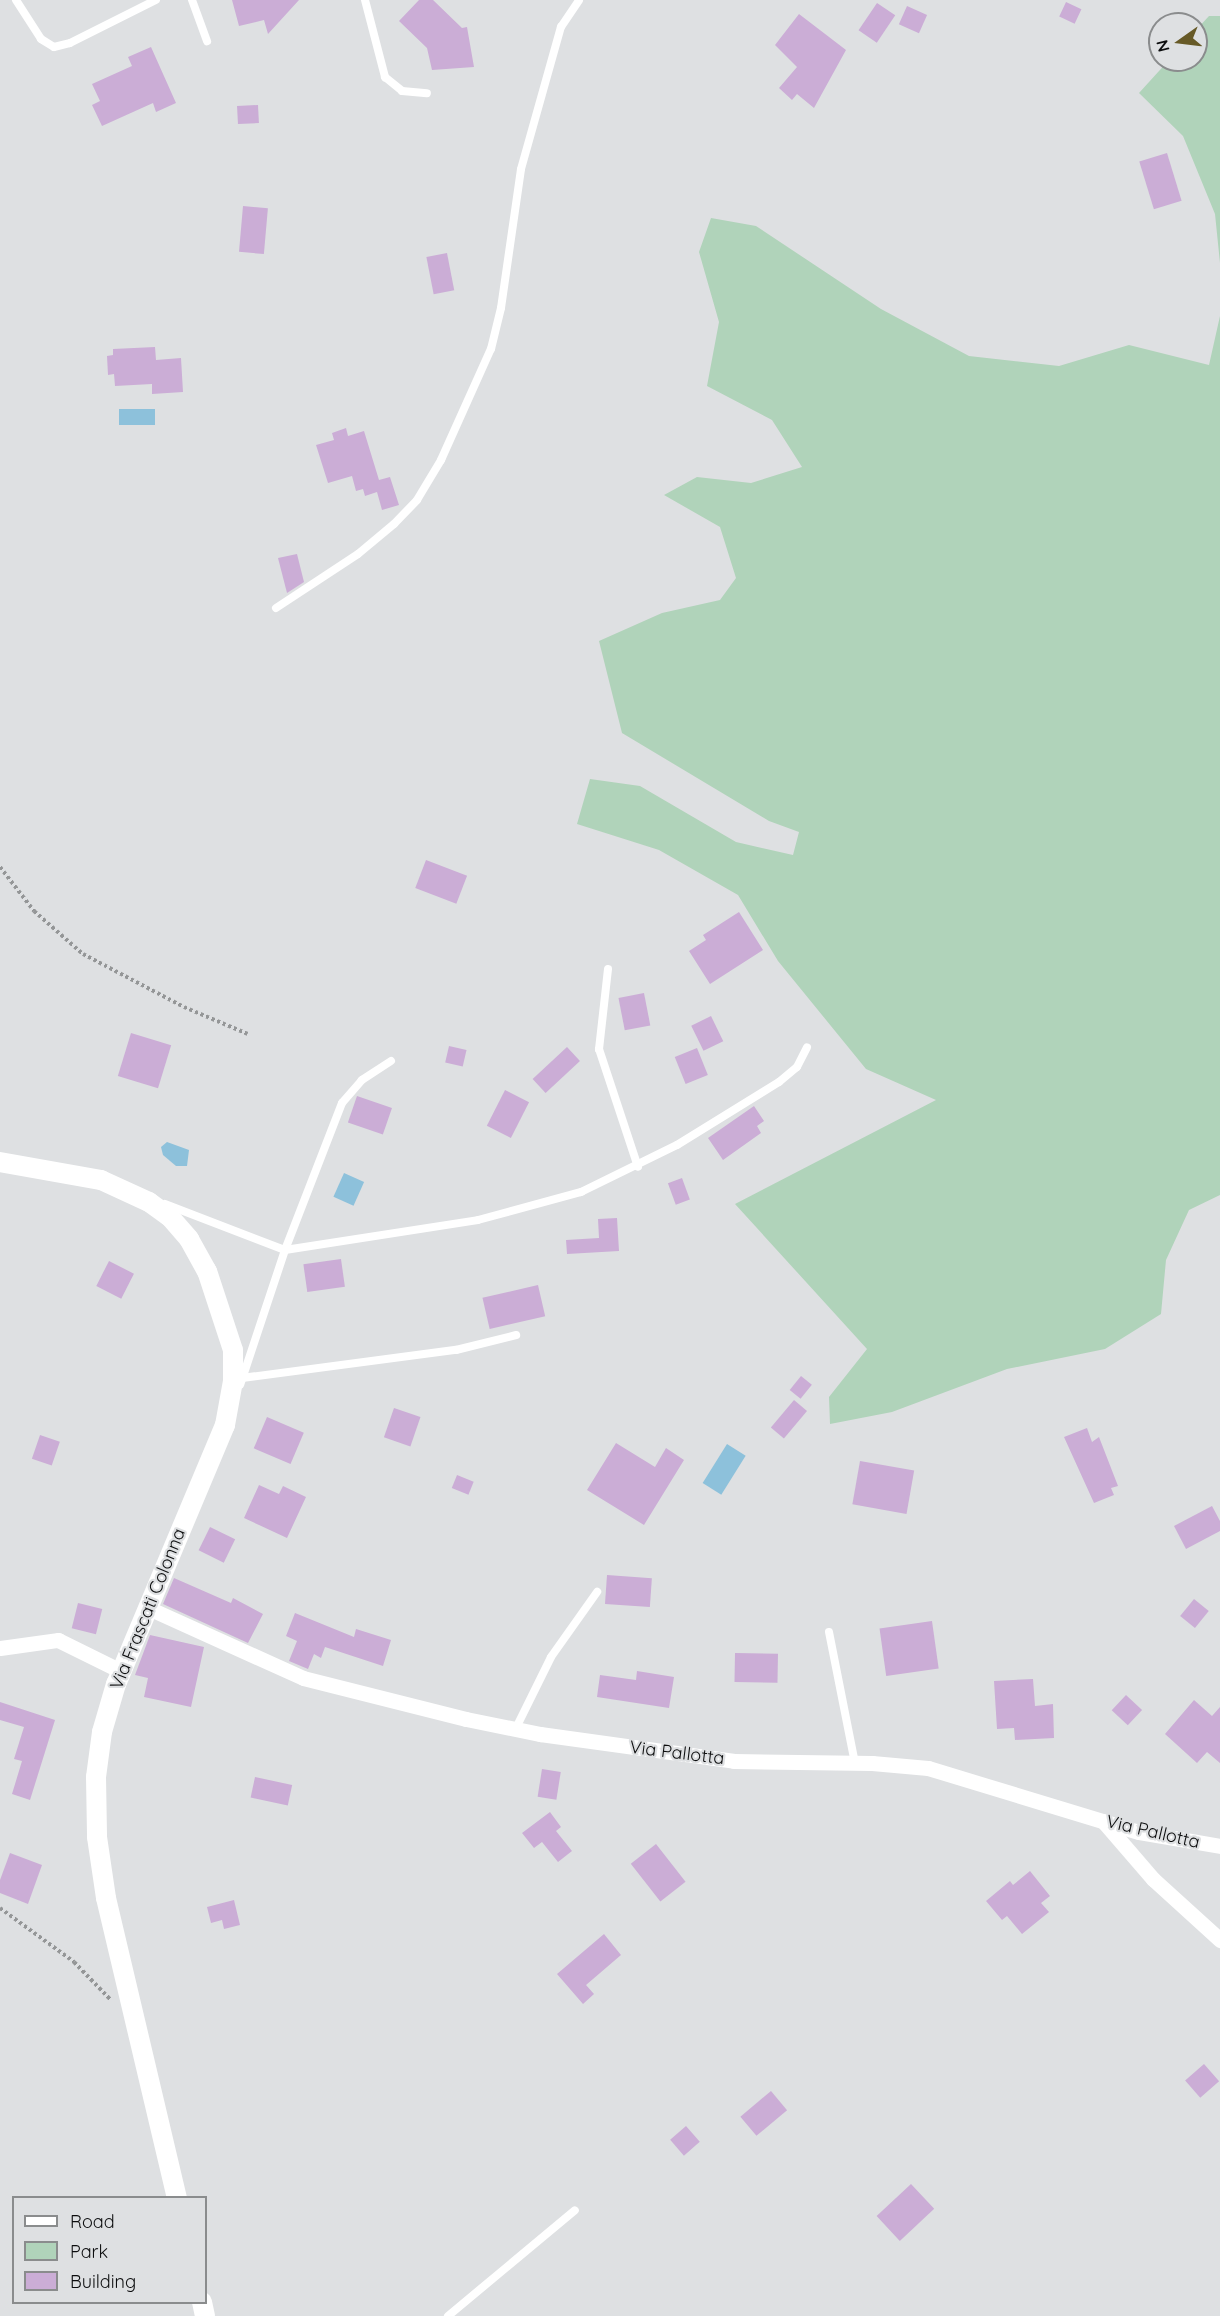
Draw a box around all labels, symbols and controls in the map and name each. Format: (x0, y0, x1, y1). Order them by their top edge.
north arrow (1148, 12, 1208, 72)
text: N (1151, 38, 1174, 54)
street label: Via Frascati Colonna (106, 1525, 190, 1693)
street label: Via Pallotta (628, 1736, 726, 1770)
street label: Via Pallotta (1104, 1811, 1202, 1853)
legend (12, 2196, 207, 2304)
text: Road (70, 2210, 115, 2233)
text: Park (70, 2240, 108, 2263)
text: Building (70, 2270, 136, 2293)

